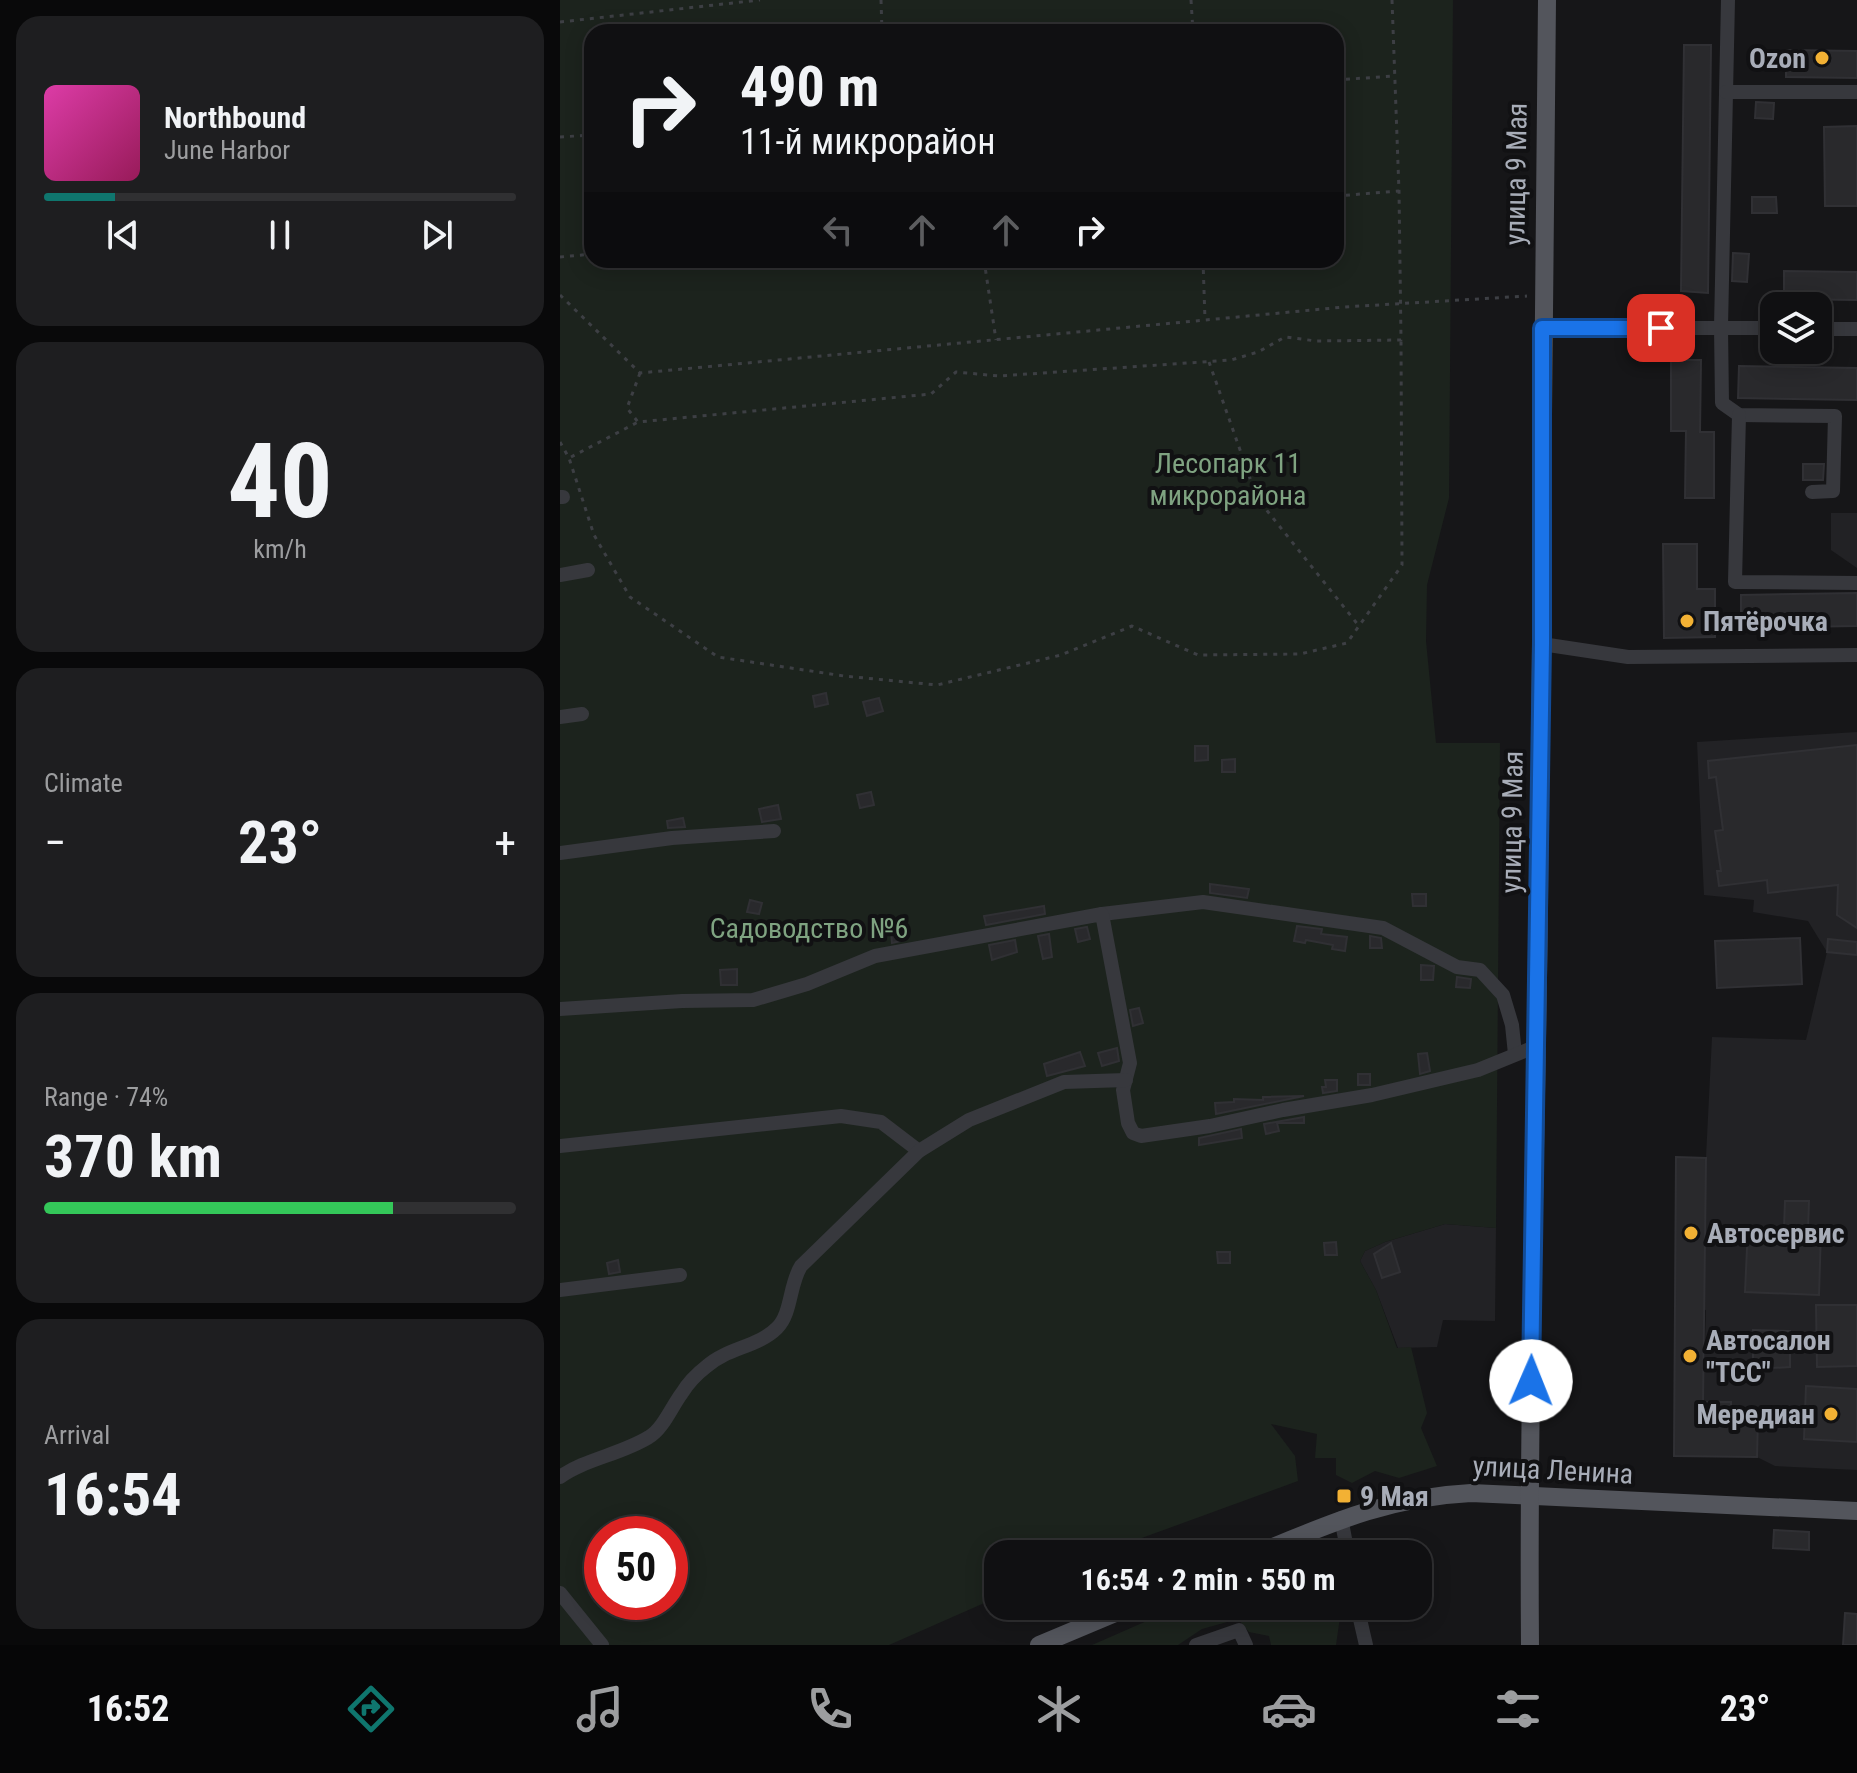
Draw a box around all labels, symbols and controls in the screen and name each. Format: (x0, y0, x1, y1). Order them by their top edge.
place label: Ozon (1749, 42, 1806, 75)
marker: Ozon (1813, 49, 1831, 67)
text: 490 m (740, 54, 879, 120)
icon: right (608, 56, 712, 160)
text: Northbound (164, 100, 306, 135)
street label: улица 9 Мая (1498, 102, 1534, 246)
text: 11-й микрорайон (740, 121, 996, 163)
text: June Harbor (164, 135, 290, 165)
icon: left (816, 208, 860, 252)
icon: ahead (900, 208, 944, 252)
icon: ahead (984, 208, 1028, 252)
icon: right (1068, 208, 1112, 252)
icon: previous (101, 213, 145, 257)
icon: pause (258, 213, 302, 257)
icon: next (415, 213, 459, 257)
map controls (1760, 292, 1832, 364)
button: layers (1760, 292, 1832, 364)
pin (1627, 294, 1695, 362)
icon: arrive (1639, 306, 1683, 350)
text: 40 (227, 421, 333, 542)
park label: Лесопарк 11 микрорайона (1150, 447, 1306, 512)
text: km/h (253, 534, 307, 564)
place label: Пятёрочка (1703, 605, 1828, 638)
marker: Пятёрочка (1678, 612, 1696, 630)
street label: улица 9 Мая (1494, 750, 1530, 894)
text: Climate (44, 768, 123, 798)
text: 23° (238, 807, 322, 878)
text: − (44, 817, 66, 869)
text: + (494, 817, 516, 869)
park label: Садоводство №6 (710, 912, 908, 945)
text: Range · 74% (44, 1082, 168, 1112)
text: 370 km (44, 1121, 222, 1192)
place label: Автосервис (1707, 1217, 1845, 1250)
marker: Автосервис (1682, 1224, 1700, 1242)
place label: Автосалон "ТСС" (1706, 1324, 1831, 1389)
position arrow (1489, 1339, 1573, 1423)
marker: Автосалон "ТСС" (1681, 1347, 1699, 1365)
place label: Мередиан (1696, 1398, 1815, 1431)
marker: Мередиан (1822, 1405, 1840, 1423)
text: Arrival (44, 1420, 110, 1450)
street label: улица Ленина (1472, 1449, 1634, 1491)
text: 16:54 (44, 1459, 182, 1530)
place label: 9 Мая (1360, 1480, 1429, 1513)
marker: 9 Мая (1335, 1487, 1353, 1505)
speed limit sign: 50 (584, 1516, 688, 1620)
text: 16:54 · 2 min · 550 m (1081, 1562, 1335, 1597)
icon: directions (343, 1681, 399, 1737)
icon: music (572, 1681, 628, 1737)
icon: phone (802, 1681, 858, 1737)
icon: climate (1031, 1681, 1087, 1737)
icon: car (1261, 1681, 1317, 1737)
icon: filters (1490, 1681, 1546, 1737)
text: 16:52 (87, 1688, 169, 1730)
text: 23° (1720, 1688, 1770, 1730)

